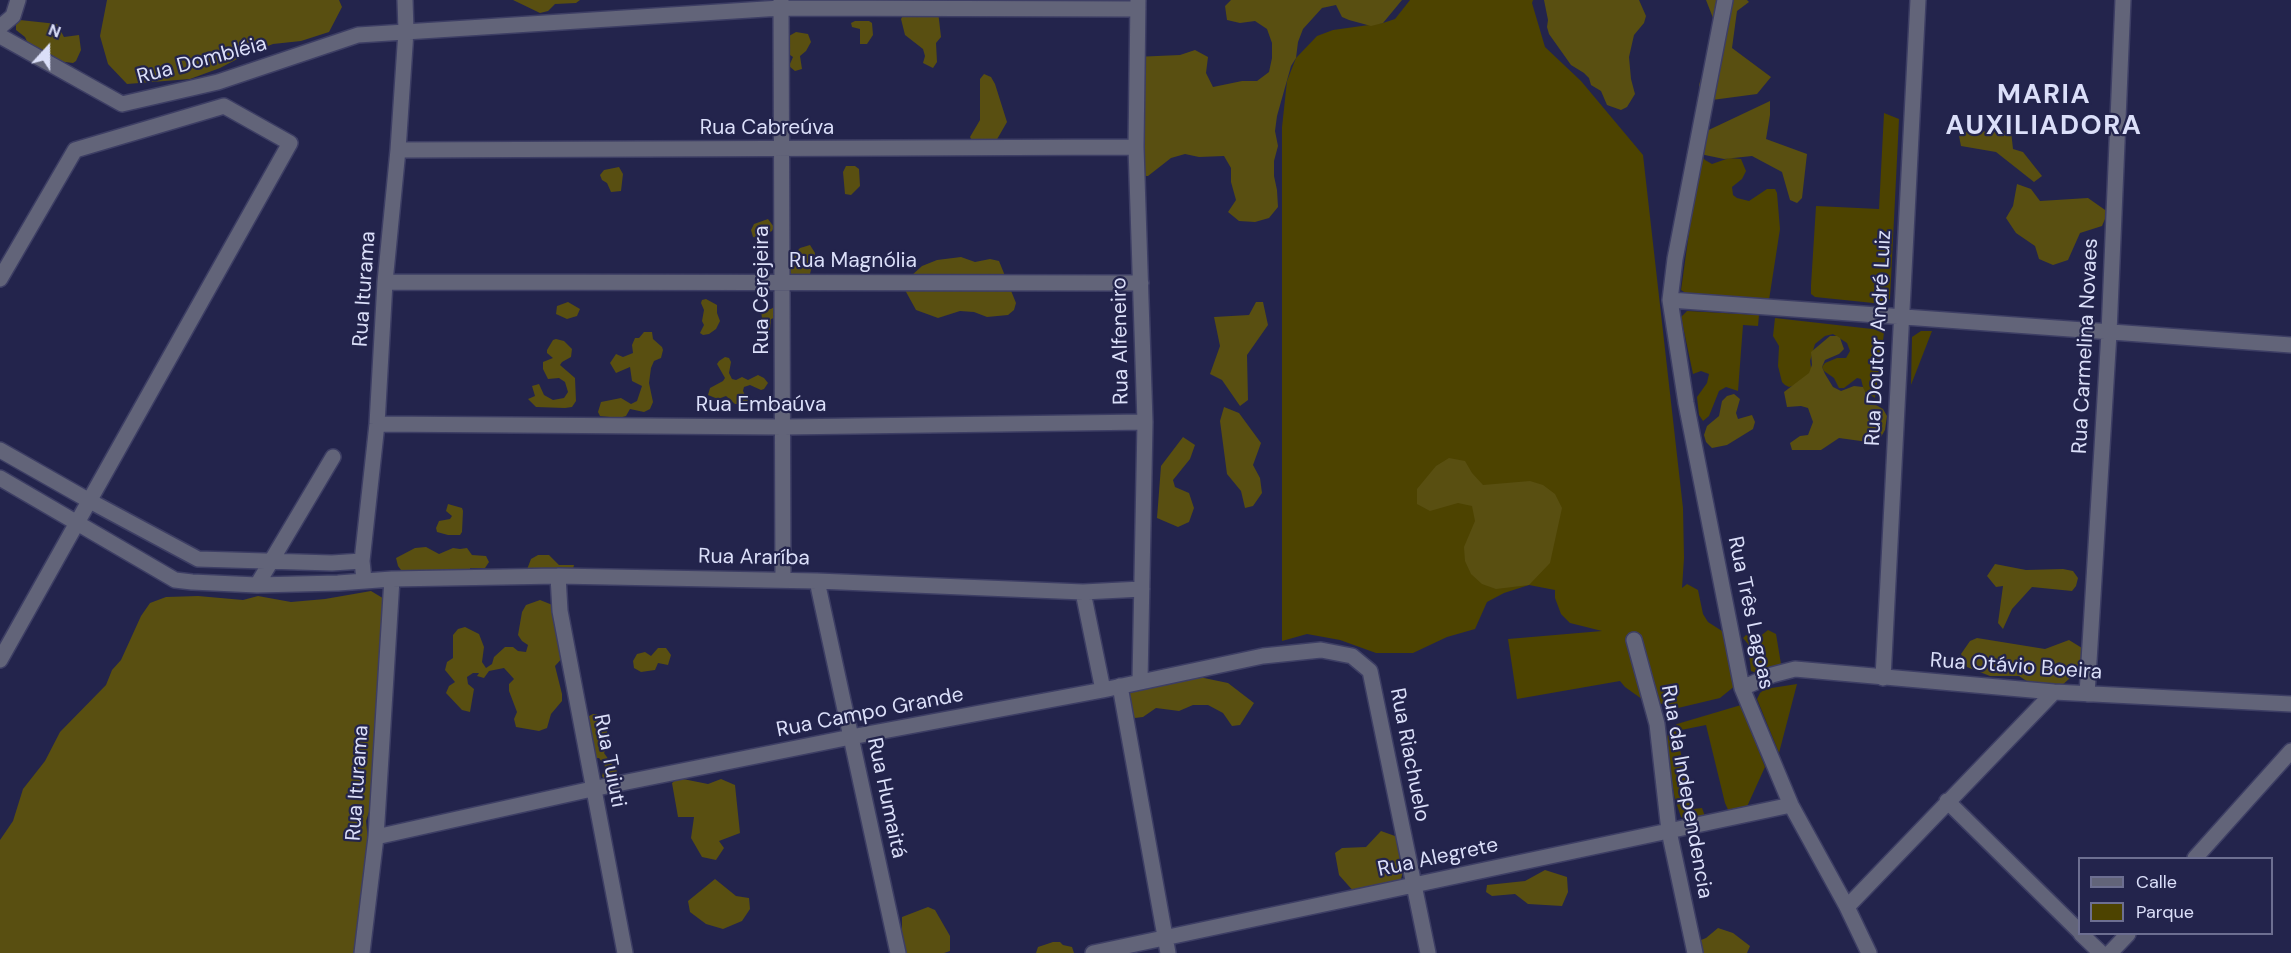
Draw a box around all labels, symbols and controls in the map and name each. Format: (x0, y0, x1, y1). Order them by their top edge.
north arrow (18, 18, 78, 78)
text: N (45, 19, 64, 43)
street label: Rua Dombléia (134, 32, 270, 90)
district label: MARIA AUXILIADORA (1946, 80, 2142, 143)
street label: Rua Cabreúva (700, 115, 834, 141)
street label: Rua Cerejeira (749, 225, 775, 355)
street label: Rua Doutor André Luiz (1861, 229, 1897, 447)
street label: Rua Iturama (348, 230, 382, 348)
street label: Rua Carmelina Novaes (2068, 237, 2104, 455)
street label: Rua Magnólia (789, 248, 917, 274)
street label: Rua Alfeneiro (1107, 277, 1135, 405)
street label: Rua Embaúva (696, 392, 826, 418)
street label: Rua Três Lagoas (1721, 534, 1779, 692)
street label: Rua Araríba (698, 544, 810, 572)
street label: Rua Otávio Boeira (1929, 648, 2103, 686)
street label: Rua Campo Grande (774, 682, 966, 744)
street label: Rua da Independencia (1655, 683, 1717, 901)
street label: Rua Riachuelo (1384, 686, 1434, 824)
street label: Rua Tuiuti (588, 712, 630, 810)
street label: Rua Iturama (341, 724, 375, 842)
street label: Rua Humaitá (861, 735, 911, 861)
street label: Rua Alegrete (1375, 833, 1501, 883)
legend (2078, 857, 2273, 935)
text: Calle (2136, 870, 2177, 894)
text: Parque (2136, 900, 2194, 924)

